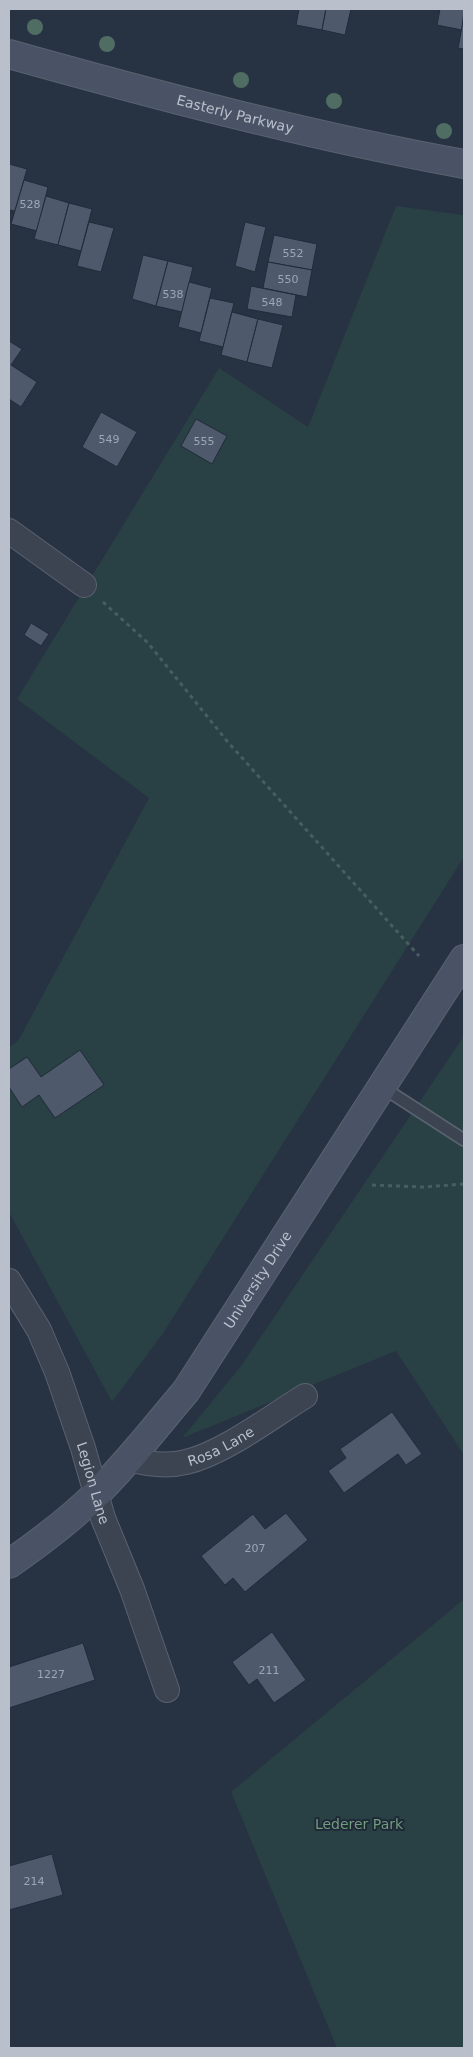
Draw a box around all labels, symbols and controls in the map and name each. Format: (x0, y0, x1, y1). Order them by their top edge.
street label: Easterly Parkway (175, 92, 295, 136)
house number: 528 (20, 198, 41, 211)
house number: 552 (283, 247, 304, 260)
house number: 550 (278, 273, 299, 286)
house number: 538 (163, 288, 184, 301)
house number: 548 (262, 296, 283, 309)
house number: 549 (99, 433, 120, 446)
house number: 555 (194, 435, 215, 448)
street label: University Drive (220, 1228, 295, 1331)
street label: Rosa Lane (186, 1423, 257, 1469)
street label: Legion Lane (74, 1440, 113, 1527)
house number: 207 (245, 1542, 266, 1555)
house number: 211 (259, 1664, 280, 1677)
house number: 1227 (37, 1668, 65, 1681)
park label: Lederer Park (315, 1816, 404, 1832)
house number: 214 (24, 1875, 45, 1888)

